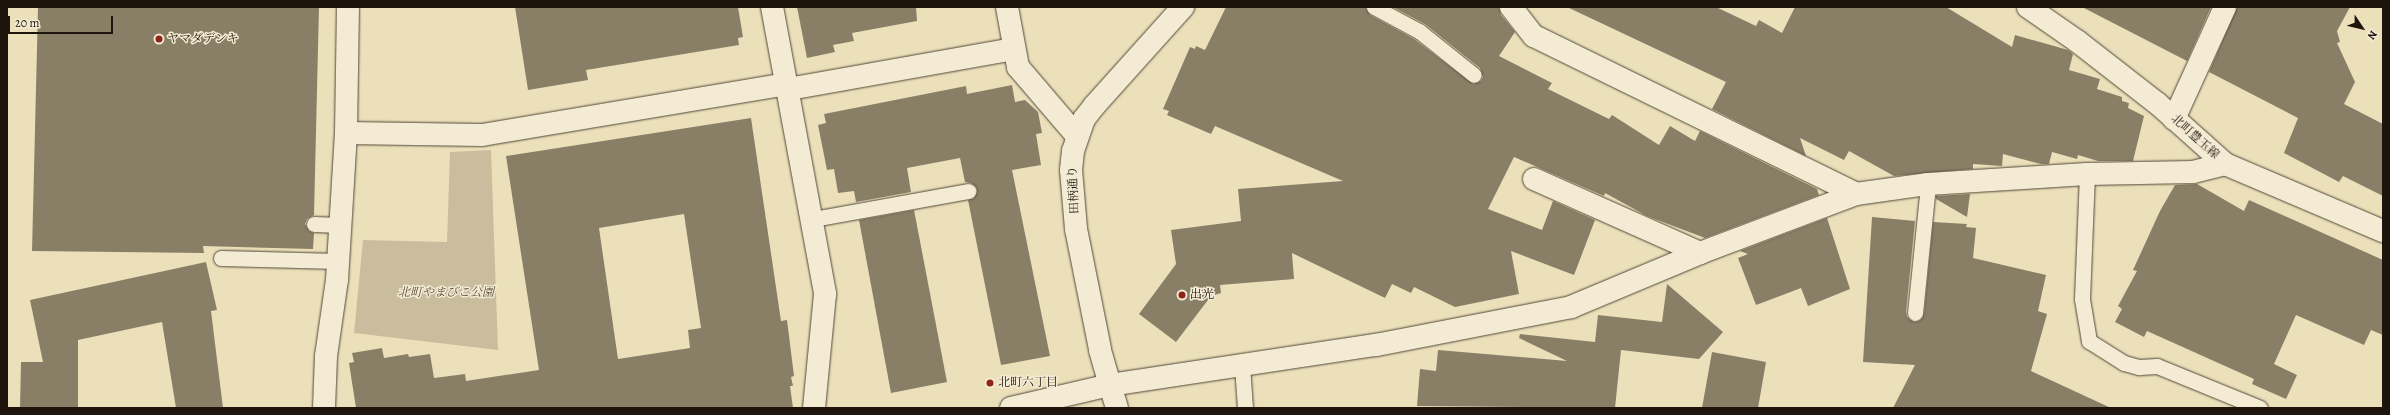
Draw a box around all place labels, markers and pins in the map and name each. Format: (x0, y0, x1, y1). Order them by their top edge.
place label: ヤマダデンキ (167, 32, 239, 46)
marker: ヤマダデンキ (154, 34, 164, 44)
place label: 出光 (1190, 288, 1214, 302)
marker: 出光 (1177, 290, 1187, 300)
place label: 北町六丁目 (998, 376, 1058, 390)
marker: 北町六丁目 (985, 378, 995, 388)

